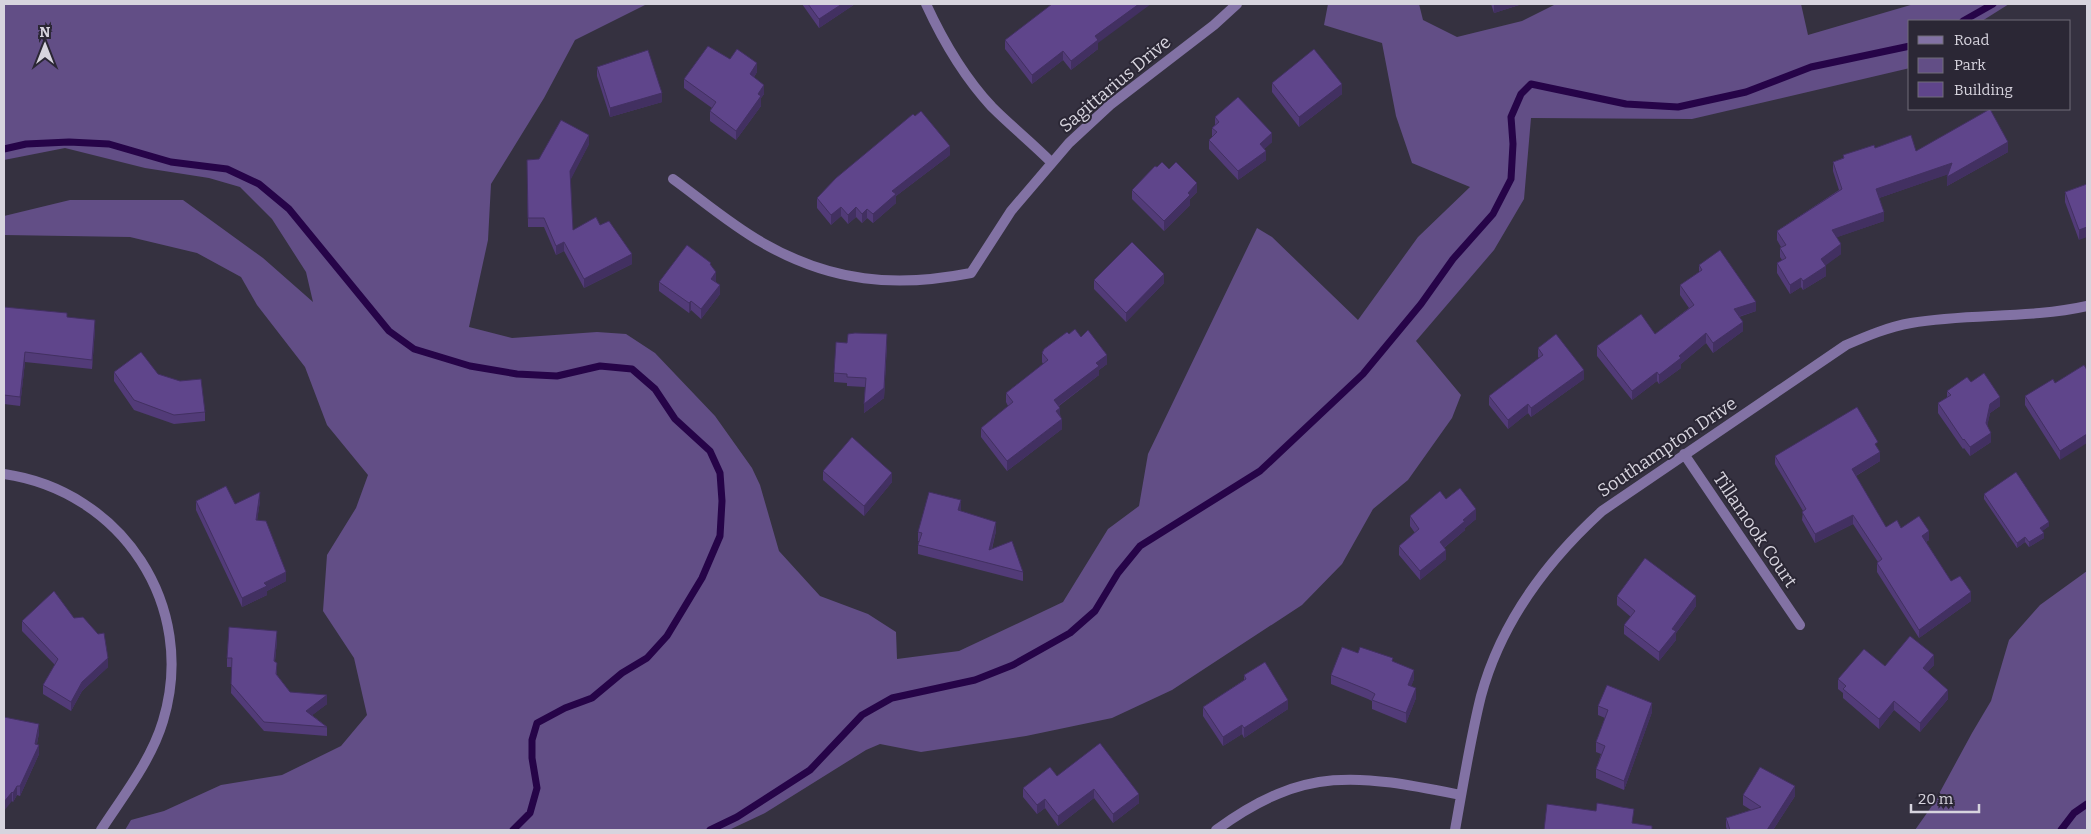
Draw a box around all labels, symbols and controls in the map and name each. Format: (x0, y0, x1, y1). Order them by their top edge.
north arrow (20, 20, 70, 70)
legend (1908, 20, 2071, 110)
text: N (40, 24, 51, 41)
street label: Sagittarius Drive (1055, 31, 1175, 137)
text: Road (1954, 31, 1989, 49)
text: Park (1954, 56, 1986, 74)
text: Building (1954, 81, 2013, 99)
street label: Southampton Drive (1593, 392, 1741, 502)
street label: Tillamook Court (1708, 468, 1802, 592)
scale bar (1911, 782, 1978, 814)
text: 20 m (1918, 790, 1954, 808)

